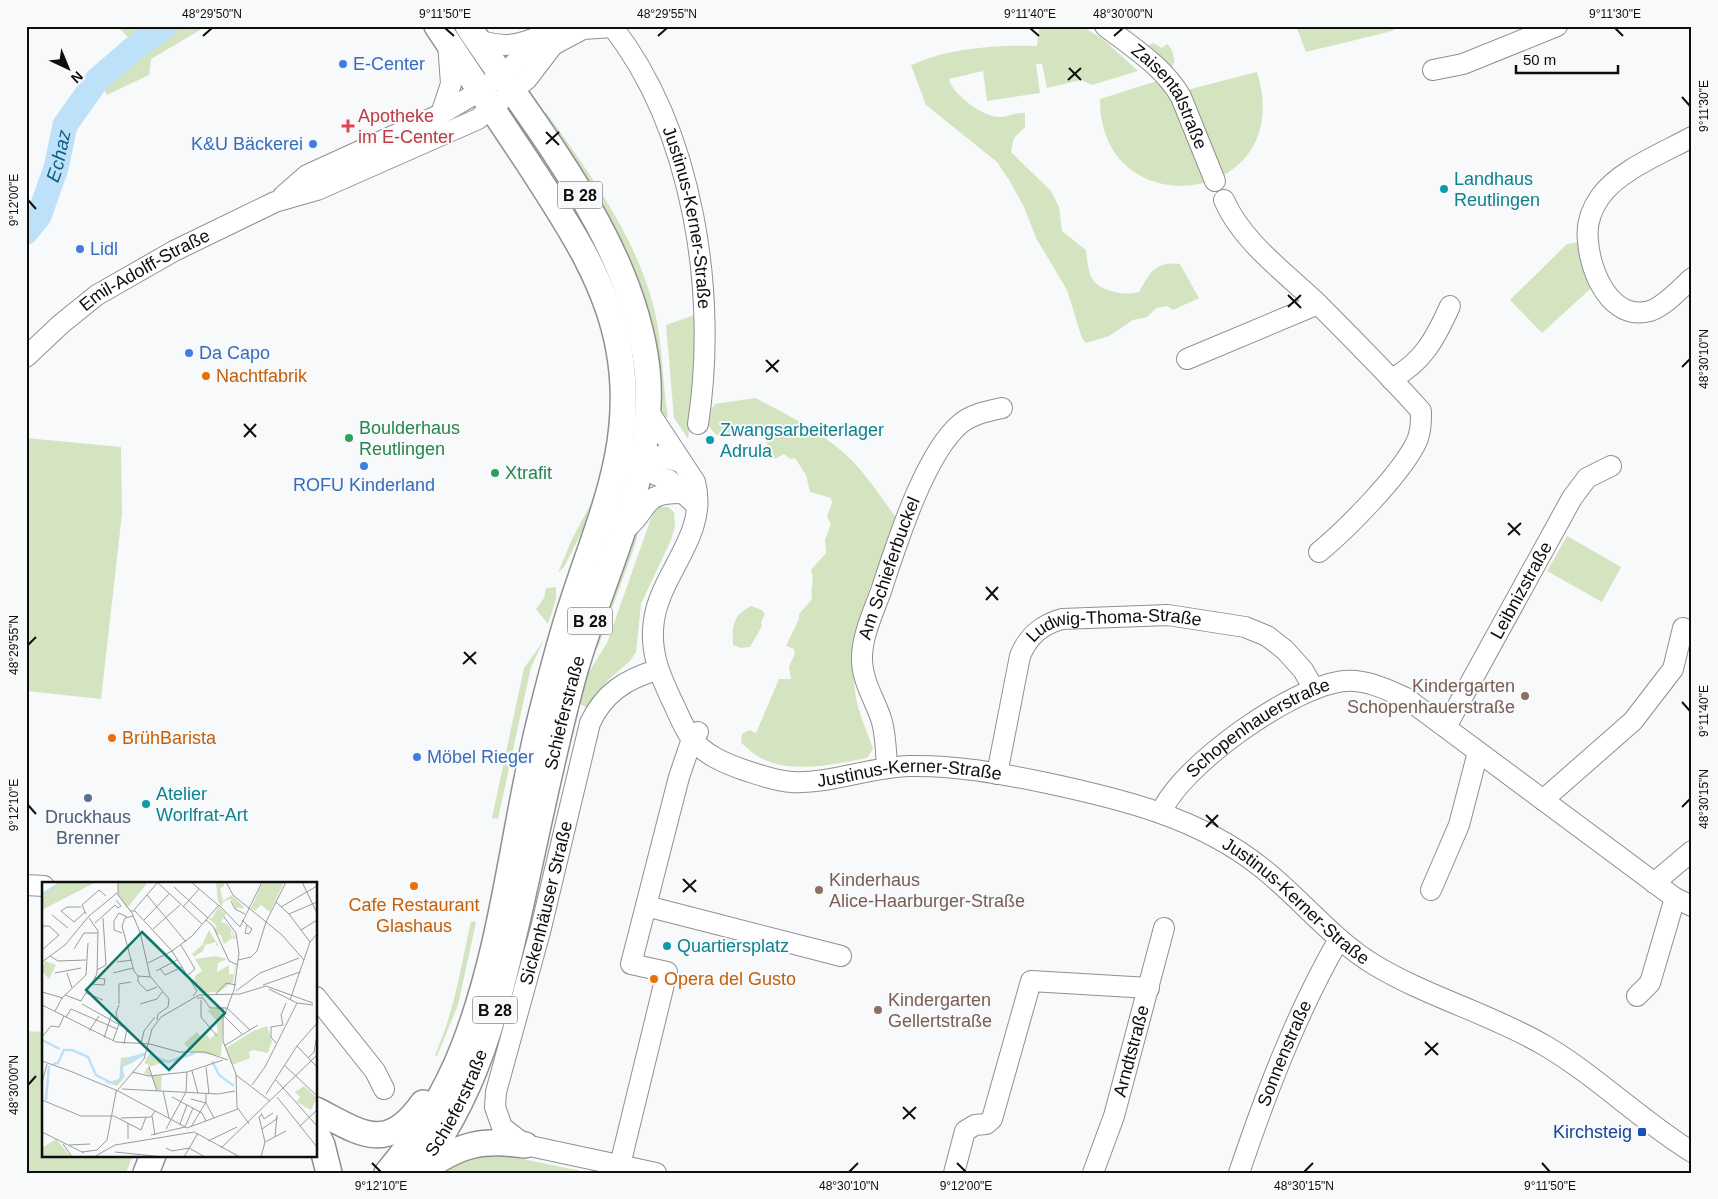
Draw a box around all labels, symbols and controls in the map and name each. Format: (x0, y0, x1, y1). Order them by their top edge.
text: 48°29'50"N (182, 7, 242, 21)
text: 9°11'50"E (419, 7, 471, 21)
text: 48°29'55"N (637, 7, 697, 21)
text: 9°11'40"E (1004, 7, 1056, 21)
text: 48°30'00"N (1093, 7, 1153, 21)
text: 9°11'30"E (1589, 7, 1641, 21)
street label: Zaisentalstraße (1128, 40, 1211, 152)
north arrow (42, 42, 92, 92)
scale bar (1516, 42, 1618, 74)
text: 50 m (1523, 51, 1556, 68)
place label: E-Center (353, 54, 425, 74)
marker: E-Center (337, 58, 349, 70)
text: N (68, 68, 86, 87)
text: 9°11'30"E (1697, 80, 1711, 132)
place label: Apotheke im E-Center (358, 106, 454, 147)
marker: Apotheke im E-Center (342, 120, 354, 132)
street label: Justinus-Kerner-Straße (659, 124, 714, 309)
water label: Echaz (41, 127, 74, 185)
place label: K&U Bäckerei (191, 134, 303, 154)
marker: K&U Bäckerei (307, 138, 319, 150)
place label: Landhaus Reutlingen (1454, 169, 1540, 210)
text: 9°12'00"E (7, 174, 21, 226)
road number: B 28 (558, 182, 602, 208)
marker: Landhaus Reutlingen (1438, 183, 1450, 195)
street label: Emil-Adolff-Straße (75, 225, 213, 315)
place label: Lidl (90, 239, 118, 259)
marker: Lidl (74, 243, 86, 255)
text: 48°30'10"N (1697, 329, 1711, 389)
place label: Da Capo (199, 343, 270, 363)
marker: Da Capo (183, 347, 195, 359)
place label: Nachtfabrik (216, 366, 308, 386)
marker: Nachtfabrik (200, 370, 212, 382)
place label: Boulderhaus Reutlingen (359, 418, 460, 459)
place label: Zwangsarbeiterlager Adrula (720, 420, 884, 461)
marker: Boulderhaus Reutlingen (343, 432, 355, 444)
marker: Zwangsarbeiterlager Adrula (704, 434, 716, 446)
marker: ROFU Kinderland (358, 460, 370, 472)
place label: Xtrafit (505, 463, 552, 483)
marker: Xtrafit (489, 467, 501, 479)
place label: ROFU Kinderland (293, 475, 435, 495)
street label: Am Schieferbuckel (855, 494, 924, 642)
street label: Leibnizstraße (1486, 538, 1556, 643)
street label: Ludwig-Thoma-Straße (1022, 605, 1203, 646)
road number: B 28 (568, 608, 612, 634)
text: 48°29'55"N (7, 615, 21, 675)
street label: Schieferstraße (541, 653, 589, 772)
street label: Schopenhauerstraße (1182, 674, 1332, 782)
place label: Kindergarten Schopenhauerstraße (1347, 676, 1515, 717)
text: 9°11'40"E (1697, 685, 1711, 737)
marker: Kindergarten Schopenhauerstraße (1519, 690, 1531, 702)
place label: BrühBarista (122, 728, 217, 748)
marker: BrühBarista (106, 732, 118, 744)
place label: Möbel Rieger (427, 747, 534, 767)
marker: Möbel Rieger (411, 751, 423, 763)
street label: Justinus-Kerner-Straße (816, 756, 1003, 791)
text: 48°30'15"N (1697, 769, 1711, 829)
text: 9°12'10"E (7, 779, 21, 831)
place label: Atelier Worlfrat-Art (156, 784, 248, 825)
marker: Druckhaus Brenner (82, 792, 94, 804)
marker: Atelier Worlfrat-Art (140, 798, 152, 810)
place label: Druckhaus Brenner (45, 807, 131, 848)
street label: Sickenhäuser Straße (516, 819, 576, 987)
street label: Justinus-Kerner-Straße (1219, 833, 1373, 969)
place label: Kinderhaus Alice-Haarburger-Straße (829, 870, 1025, 911)
marker: Cafe Restaurant Glashaus (408, 880, 420, 892)
inset map (42, 882, 318, 1156)
marker: Kinderhaus Alice-Haarburger-Straße (813, 884, 825, 896)
place label: Cafe Restaurant Glashaus (348, 895, 480, 936)
place label: Quartiersplatz (677, 936, 789, 956)
marker: Quartiersplatz (661, 940, 673, 952)
place label: Opera del Gusto (664, 969, 796, 989)
marker: Opera del Gusto (648, 973, 660, 985)
place label: Kindergarten Gellertstraße (888, 990, 992, 1031)
road number: B 28 (472, 996, 518, 1024)
street label: Sonnenstraße (1253, 997, 1316, 1109)
street label: Arndtstraße (1110, 1003, 1153, 1099)
marker: Kindergarten Gellertstraße (872, 1004, 884, 1016)
street label: Schieferstraße (421, 1047, 491, 1160)
text: 48°30'00"N (7, 1055, 21, 1115)
place label: Kirchsteig (1553, 1122, 1632, 1142)
marker: Kirchsteig (1636, 1126, 1648, 1138)
text: 9°12'10"E (355, 1179, 407, 1193)
text: 48°30'10"N (819, 1179, 879, 1193)
text: 9°12'00"E (940, 1179, 992, 1193)
text: 48°30'15"N (1274, 1179, 1334, 1193)
text: 9°11'50"E (1524, 1179, 1576, 1193)

